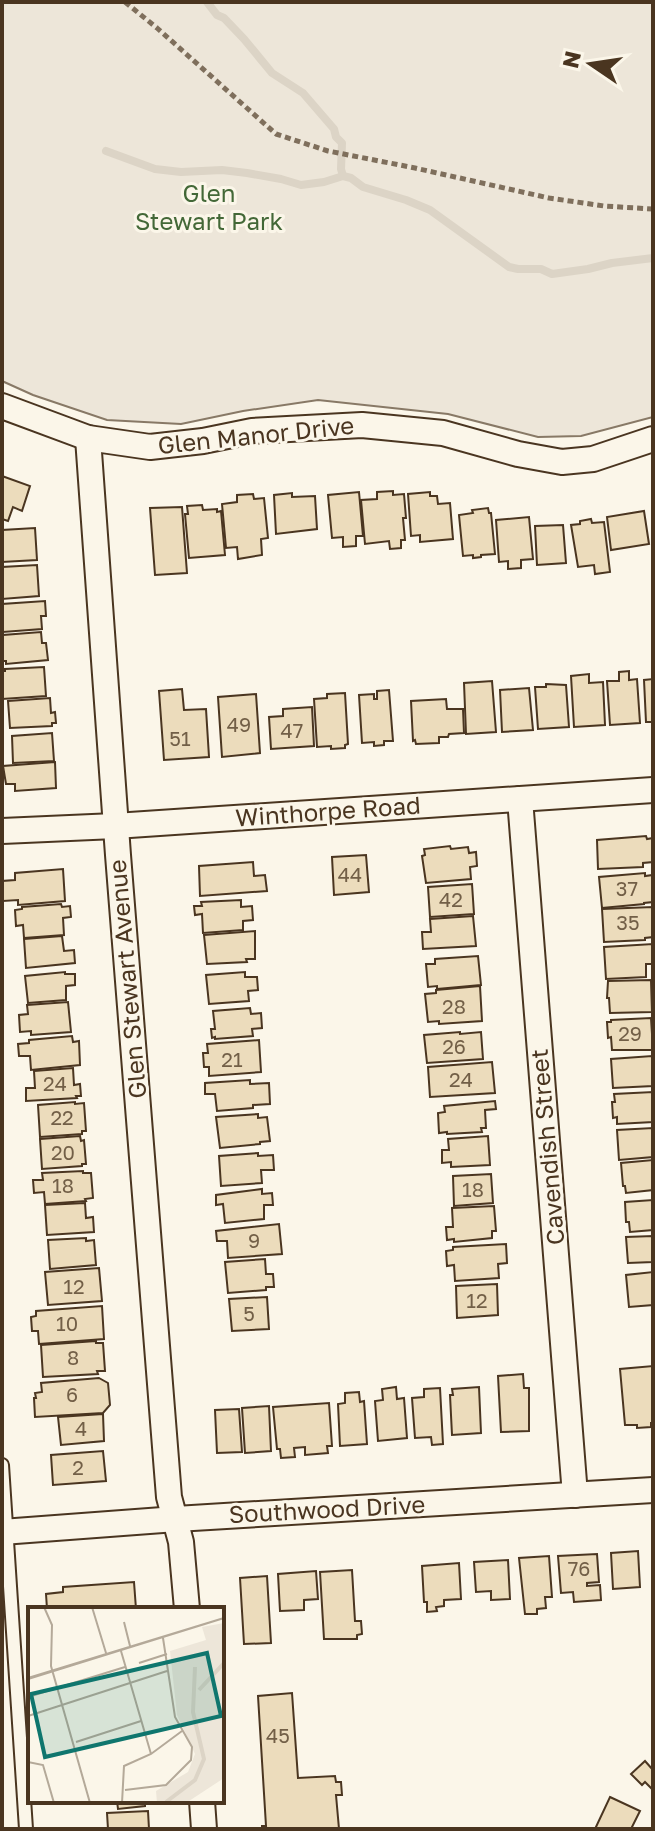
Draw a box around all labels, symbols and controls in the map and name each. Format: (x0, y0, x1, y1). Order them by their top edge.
north arrow (551, 24, 631, 104)
text: N (556, 48, 586, 71)
park label: Glen Stewart Park (135, 178, 283, 235)
street label: Glen Manor Drive (156, 410, 355, 459)
house number: 49 (227, 712, 251, 736)
house number: 47 (281, 718, 303, 742)
house number: 51 (169, 726, 191, 750)
street label: Winthorpe Road (234, 790, 421, 831)
street label: Glen Stewart Avenue (102, 858, 151, 1100)
house number: 44 (338, 862, 362, 886)
house number: 37 (616, 876, 638, 900)
house number: 42 (439, 887, 463, 911)
house number: 35 (616, 910, 640, 934)
house number: 28 (442, 994, 466, 1018)
house number: 29 (618, 1021, 642, 1045)
house number: 26 (442, 1034, 466, 1058)
house number: 21 (221, 1047, 243, 1071)
street label: Cavendish Street (523, 1048, 570, 1246)
house number: 24 (449, 1067, 473, 1091)
house number: 24 (43, 1071, 67, 1095)
house number: 22 (50, 1105, 74, 1129)
house number: 20 (51, 1140, 75, 1164)
house number: 18 (52, 1173, 74, 1197)
house number: 18 (462, 1177, 484, 1201)
house number: 9 (248, 1228, 260, 1252)
house number: 12 (63, 1274, 85, 1298)
house number: 12 (466, 1288, 488, 1312)
house number: 5 (243, 1301, 255, 1325)
house number: 10 (56, 1311, 78, 1335)
house number: 8 (67, 1345, 79, 1369)
house number: 6 (66, 1382, 78, 1406)
house number: 4 (75, 1416, 87, 1440)
house number: 2 (72, 1455, 84, 1479)
street label: Southwood Drive (228, 1489, 426, 1528)
house number: 76 (568, 1556, 590, 1580)
inset map (28, 1607, 224, 1803)
house number: 45 (266, 1723, 290, 1747)

